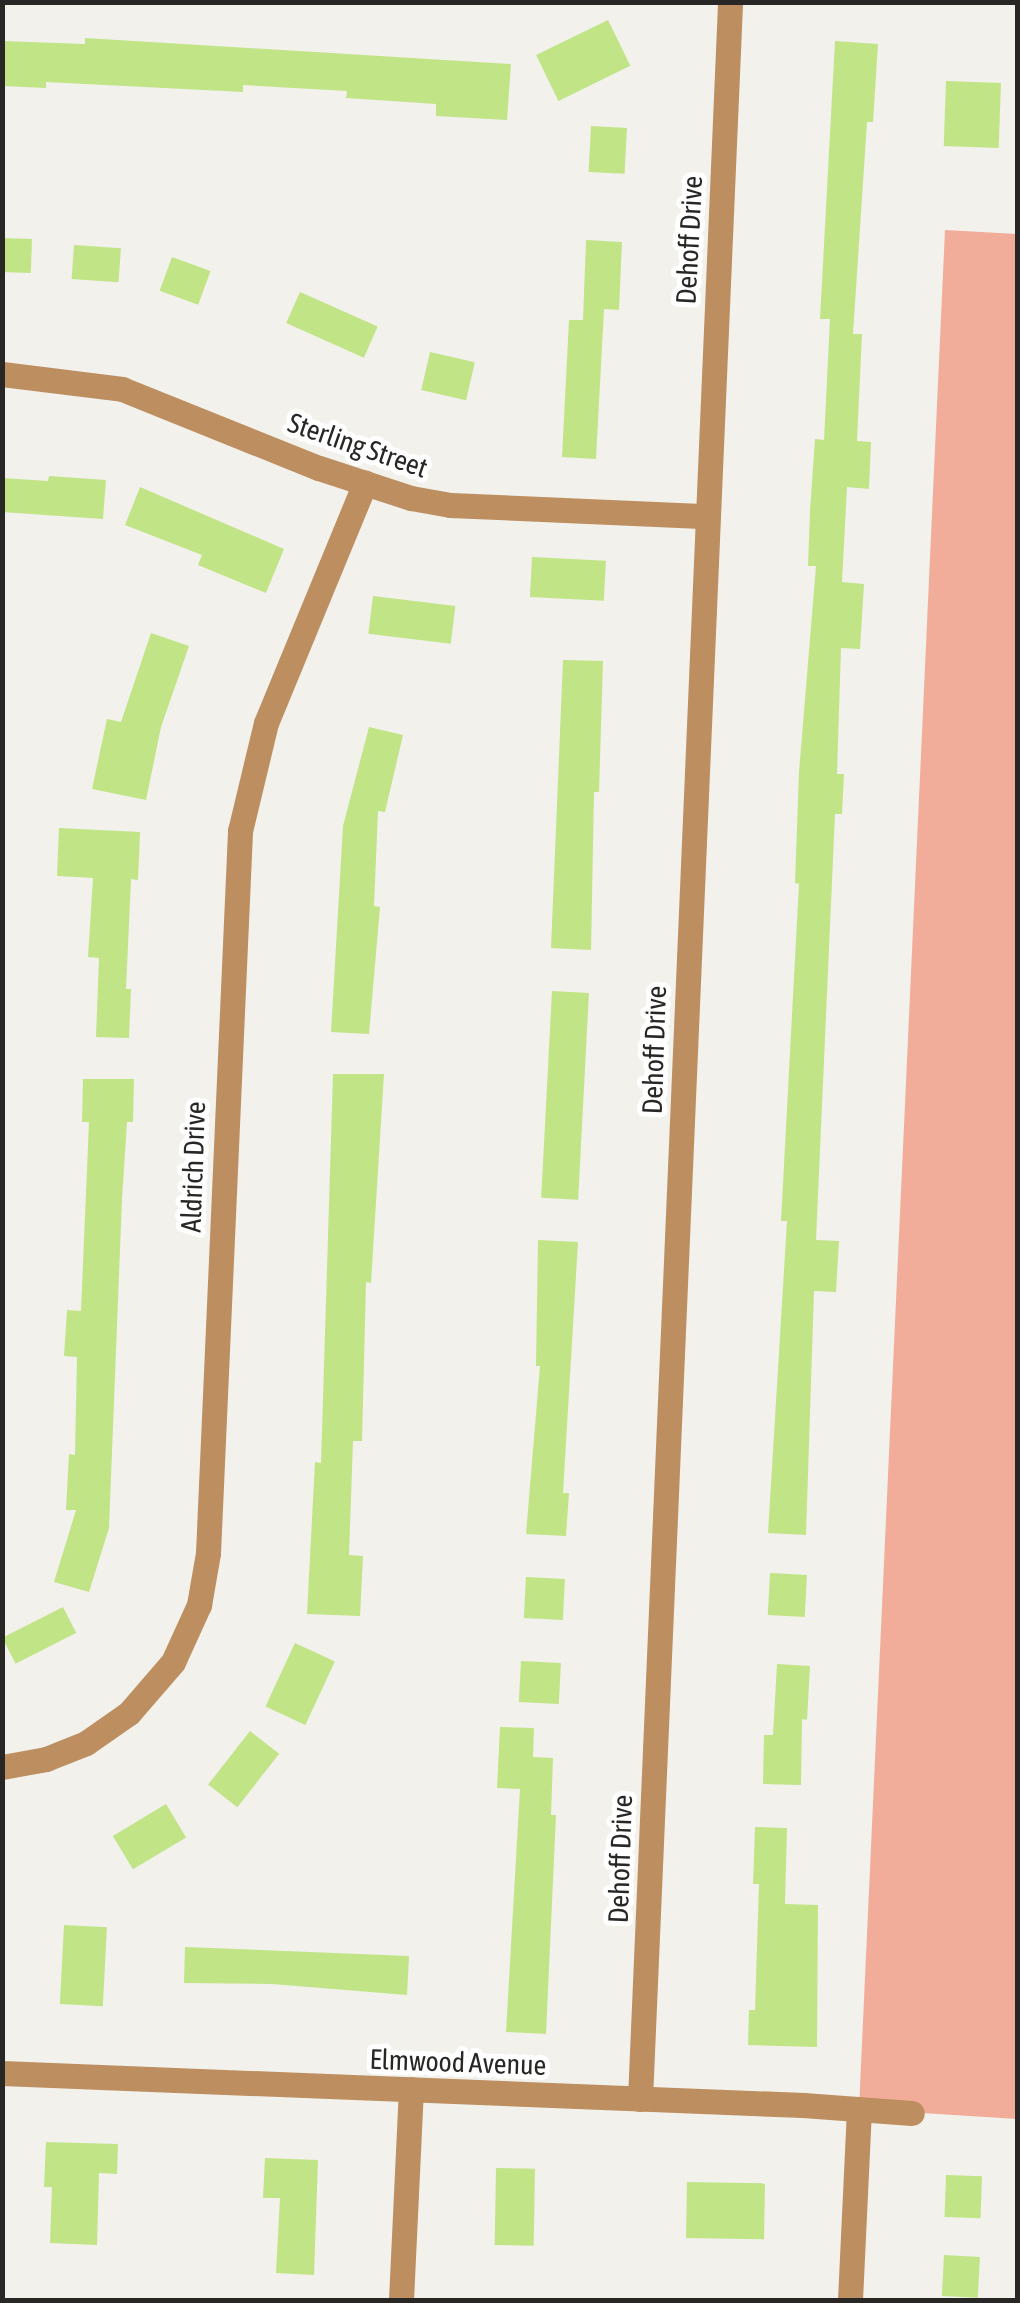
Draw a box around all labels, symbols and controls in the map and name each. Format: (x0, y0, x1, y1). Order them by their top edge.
street label: Dehoff Drive (669, 175, 709, 305)
street label: Sterling Street (284, 405, 432, 485)
street label: Dehoff Drive (635, 985, 673, 1115)
street label: Aldrich Drive (174, 1101, 212, 1233)
street label: Dehoff Drive (601, 1794, 639, 1924)
street label: Elmwood Avenue (369, 2042, 547, 2082)

